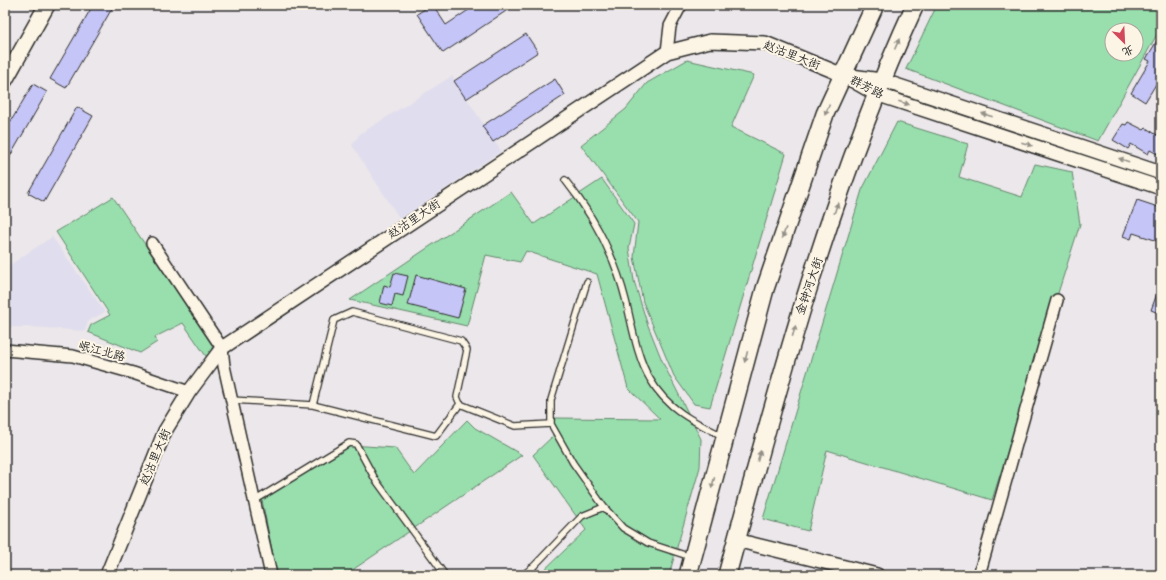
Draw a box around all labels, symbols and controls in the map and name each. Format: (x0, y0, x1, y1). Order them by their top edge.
north arrow (1104, 22, 1144, 62)
street label: 赵沽里大街 (761, 38, 823, 72)
one-way arrow (894, 39, 900, 50)
text: 北 (1120, 43, 1136, 59)
street label: 群芳路 (848, 73, 886, 101)
one-way arrow (898, 100, 910, 106)
one-way arrow (824, 105, 830, 116)
one-way arrow (981, 112, 993, 118)
one-way arrow (1022, 141, 1034, 147)
one-way arrow (1118, 157, 1130, 163)
street label: 赵沽里大街 (385, 196, 443, 242)
one-way arrow (833, 202, 839, 214)
one-way arrow (780, 227, 786, 239)
street label: 金钟河大街 (793, 255, 825, 317)
one-way arrow (792, 325, 798, 338)
street label: 岷江北路 (77, 338, 127, 364)
one-way arrow (743, 352, 749, 364)
street label: 赵沽里大街 (137, 427, 173, 487)
one-way arrow (757, 450, 763, 463)
one-way arrow (709, 477, 715, 489)

